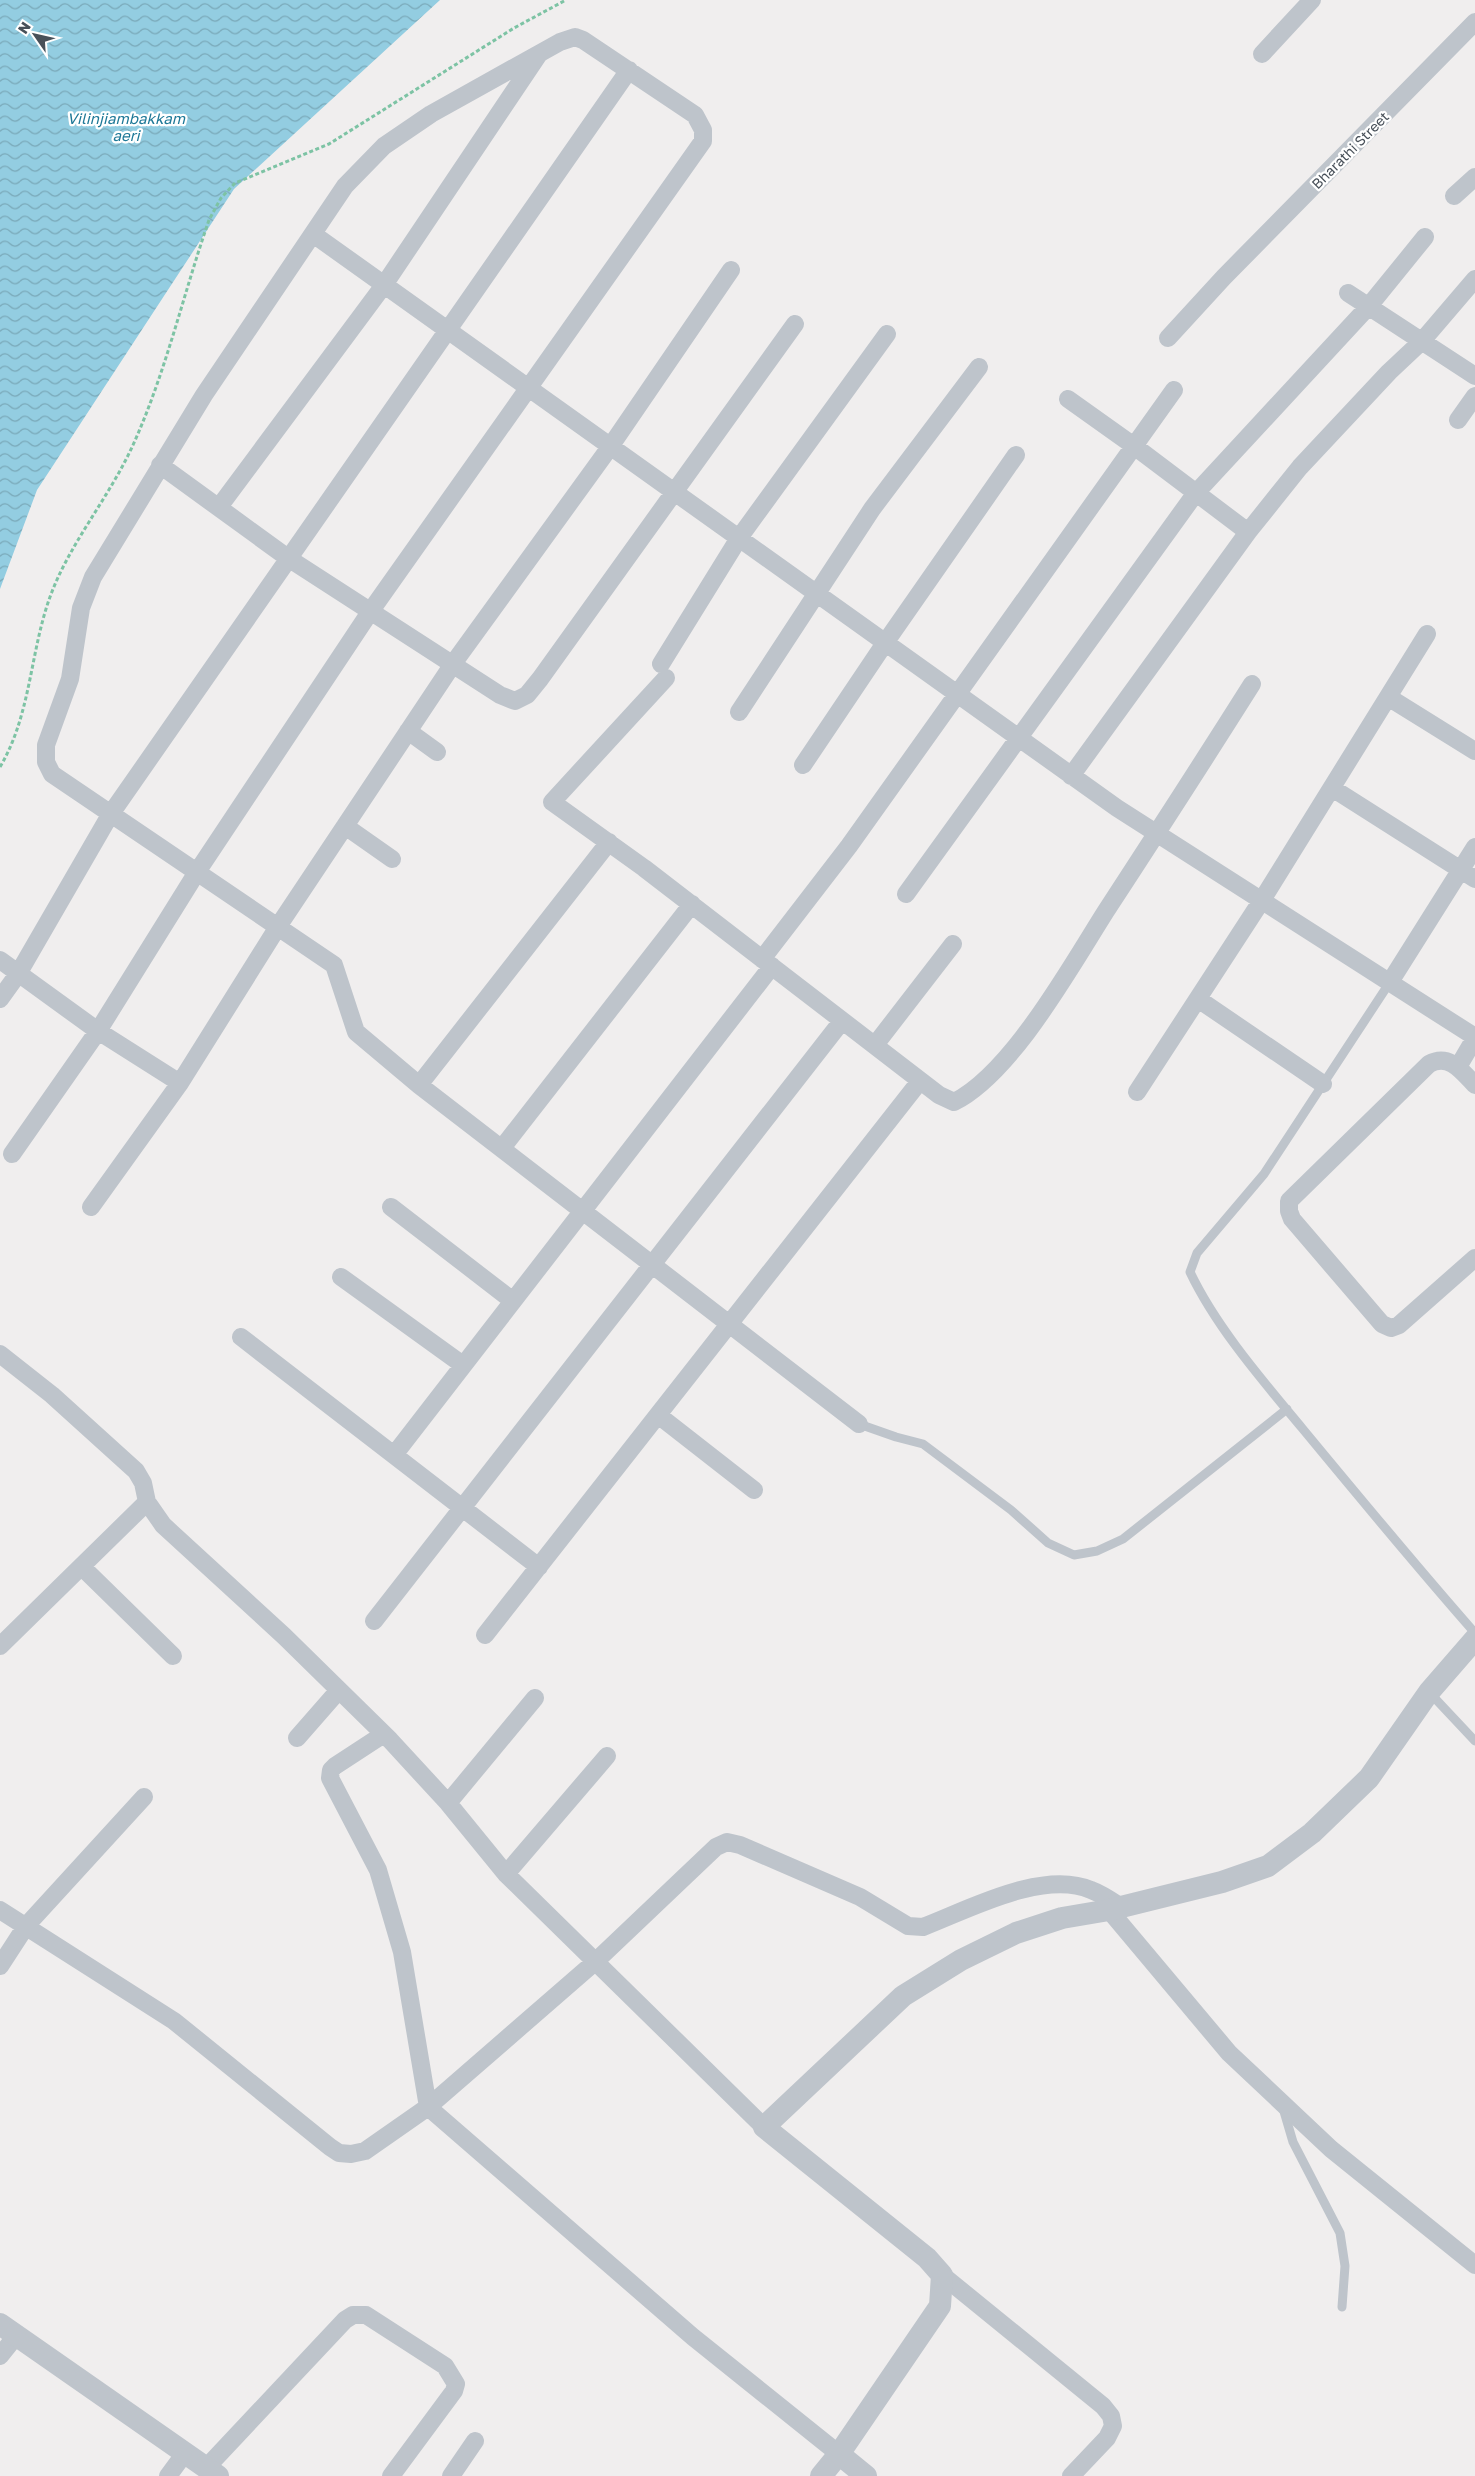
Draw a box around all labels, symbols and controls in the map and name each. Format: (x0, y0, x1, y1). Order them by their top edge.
north arrow (10, 10, 60, 60)
text: N (14, 18, 34, 37)
street label: Bharathi Street (1308, 108, 1392, 192)
water label: Vilinjiambakkam aeri (67, 109, 186, 144)

